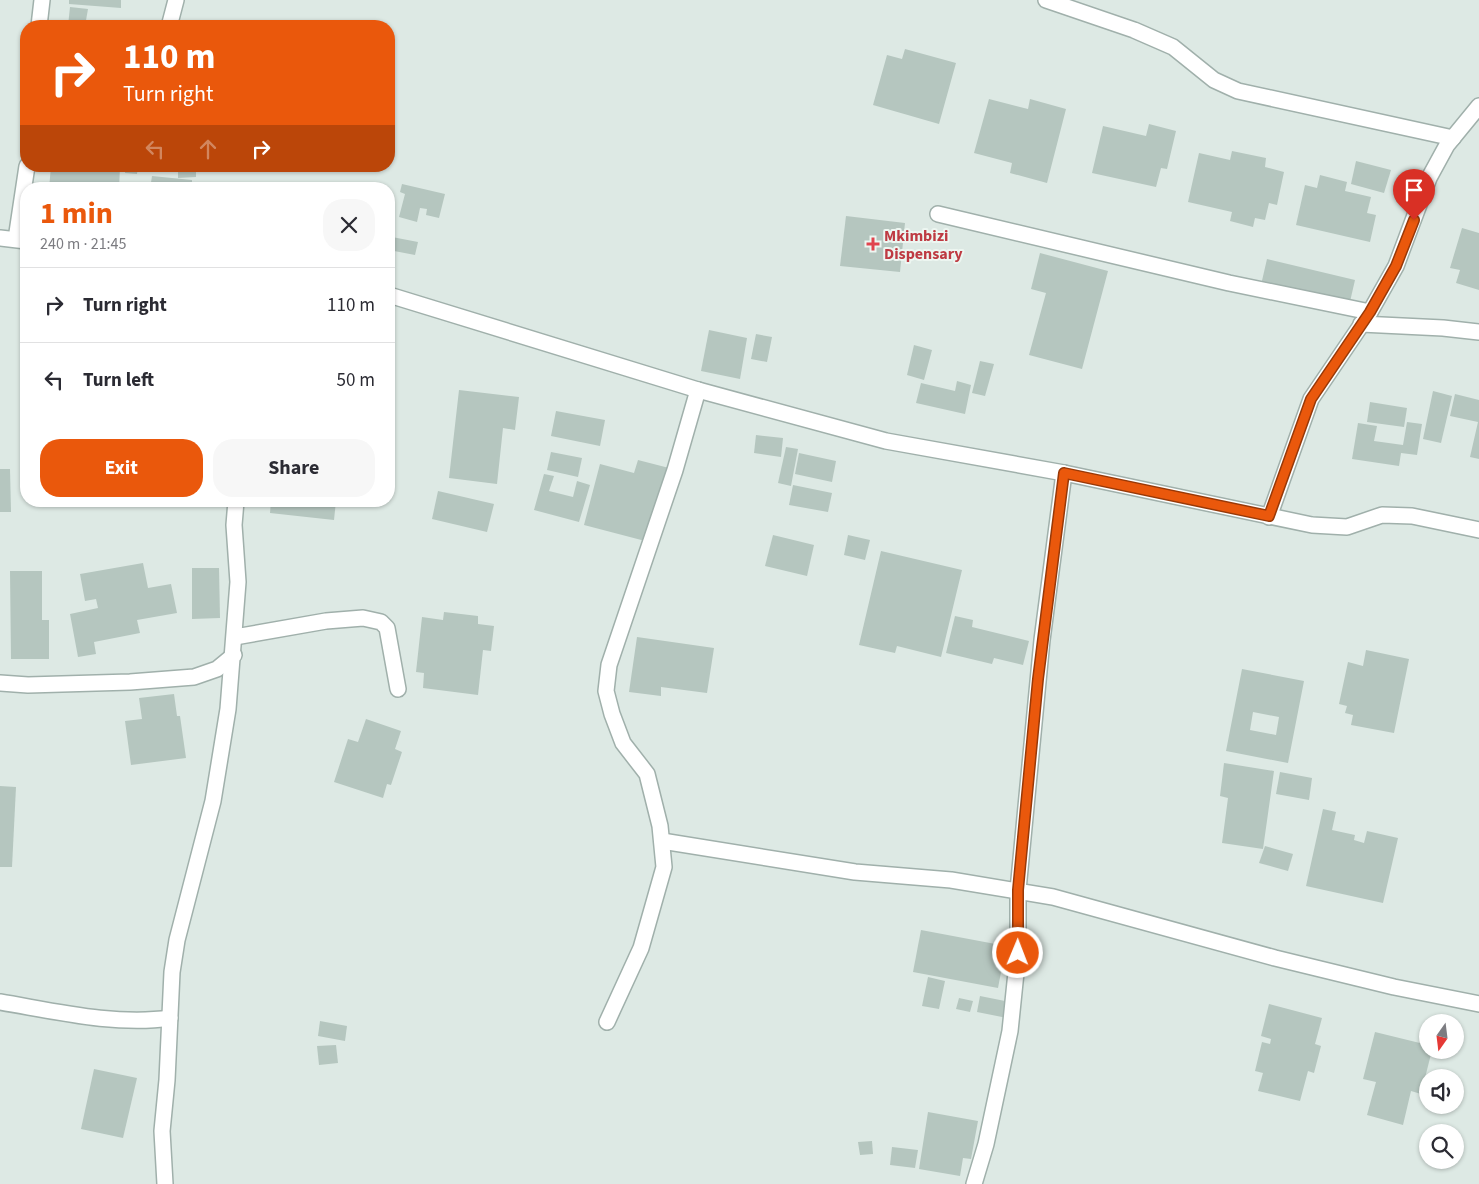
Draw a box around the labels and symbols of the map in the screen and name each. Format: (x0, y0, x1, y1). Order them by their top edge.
pin (1393, 169, 1435, 220)
place label: Mkimbizi Dispensary (884, 225, 963, 265)
marker: Mkimbizi Dispensary (866, 237, 880, 251)
position arrow (991, 926, 1043, 978)
north arrow (1419, 1014, 1464, 1059)

